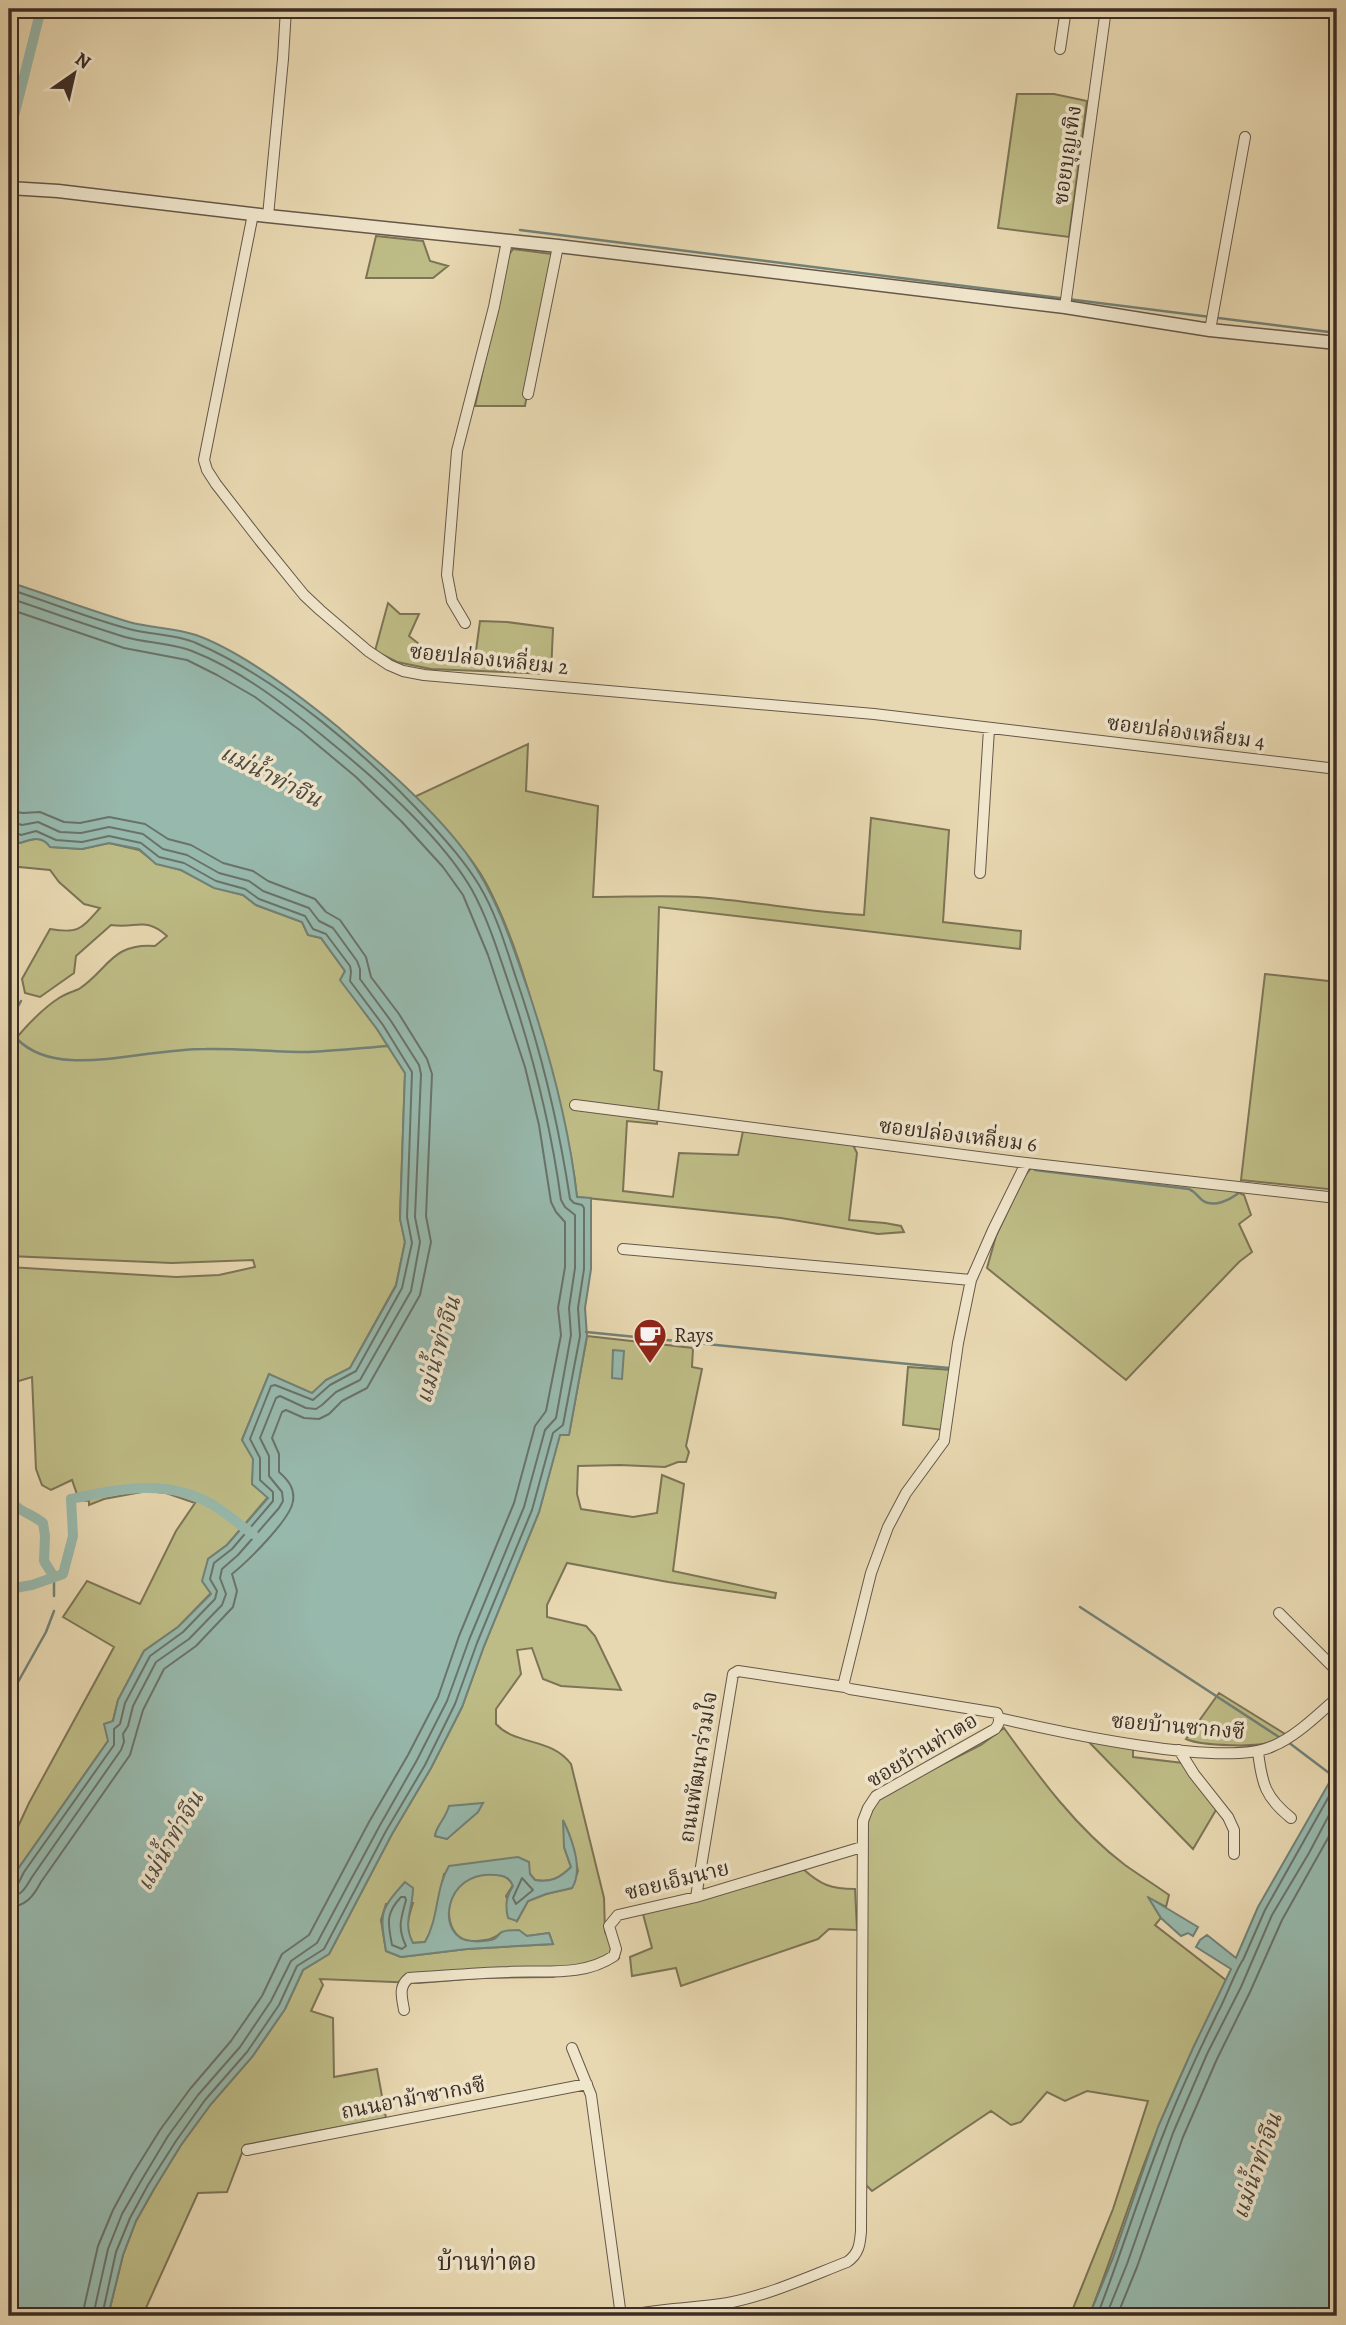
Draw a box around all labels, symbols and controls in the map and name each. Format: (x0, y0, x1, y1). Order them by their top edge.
north arrow (38, 38, 108, 108)
text: N (70, 46, 96, 75)
street label: ซอยบุญเทิง (1046, 103, 1088, 207)
street label: ซอยปล่องเหลี่ยม 2 (408, 635, 570, 681)
street label: ซอยปล่องเหลี่ยม 4 (1105, 706, 1267, 756)
water label: แม่น้ำท่าจีน (215, 735, 329, 815)
street label: ซอยปล่องเหลี่ยม 6 (877, 1109, 1039, 1159)
water label: แม่น้ำท่าจีน (406, 1291, 468, 1407)
cafe icon: Rays (631, 1316, 669, 1365)
place label: Rays (674, 1321, 714, 1349)
street label: ถนนพัฒนาร่วมใจ (671, 1689, 724, 1845)
street label: ซอยบ้านท่าตอ (861, 1706, 983, 1794)
street label: ซอยบ้านซากงซี (1110, 1706, 1246, 1746)
water label: แม่น้ำท่าจีน (127, 1784, 211, 1896)
street label: ซอยเอ็มนาย (622, 1854, 732, 1906)
street label: ถนนอาม้าซากงซี (338, 2070, 488, 2126)
water label: แม่น้ำท่าจีน (1223, 2107, 1290, 2223)
district label: บ้านท่าตอ (437, 2246, 537, 2278)

